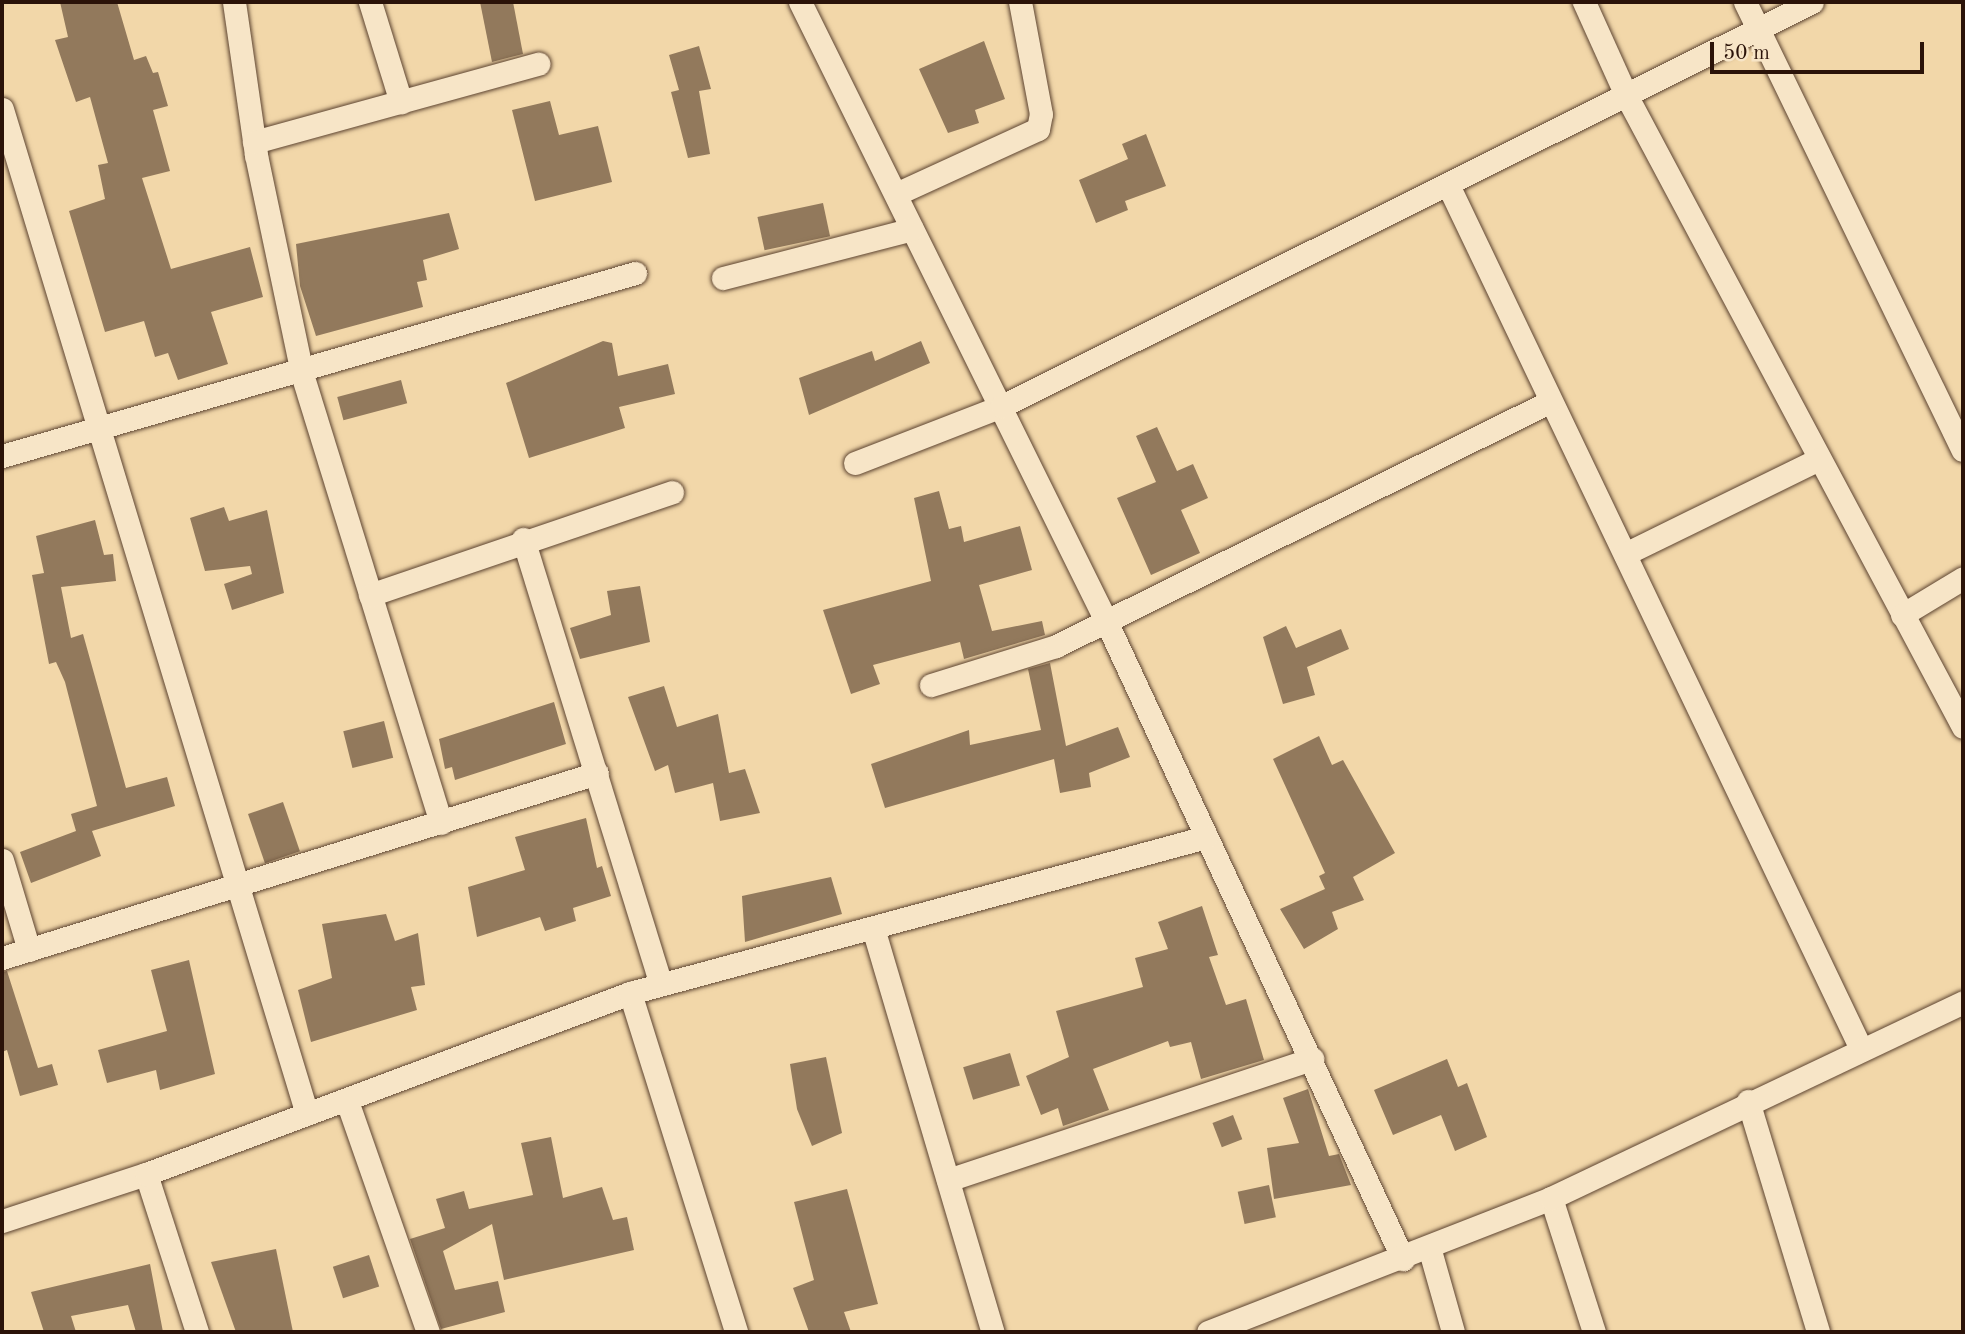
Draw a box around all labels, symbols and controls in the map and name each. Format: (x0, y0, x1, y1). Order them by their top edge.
scale bar (1713, 28, 1926, 72)
text: 50 m (1723, 43, 1770, 64)

